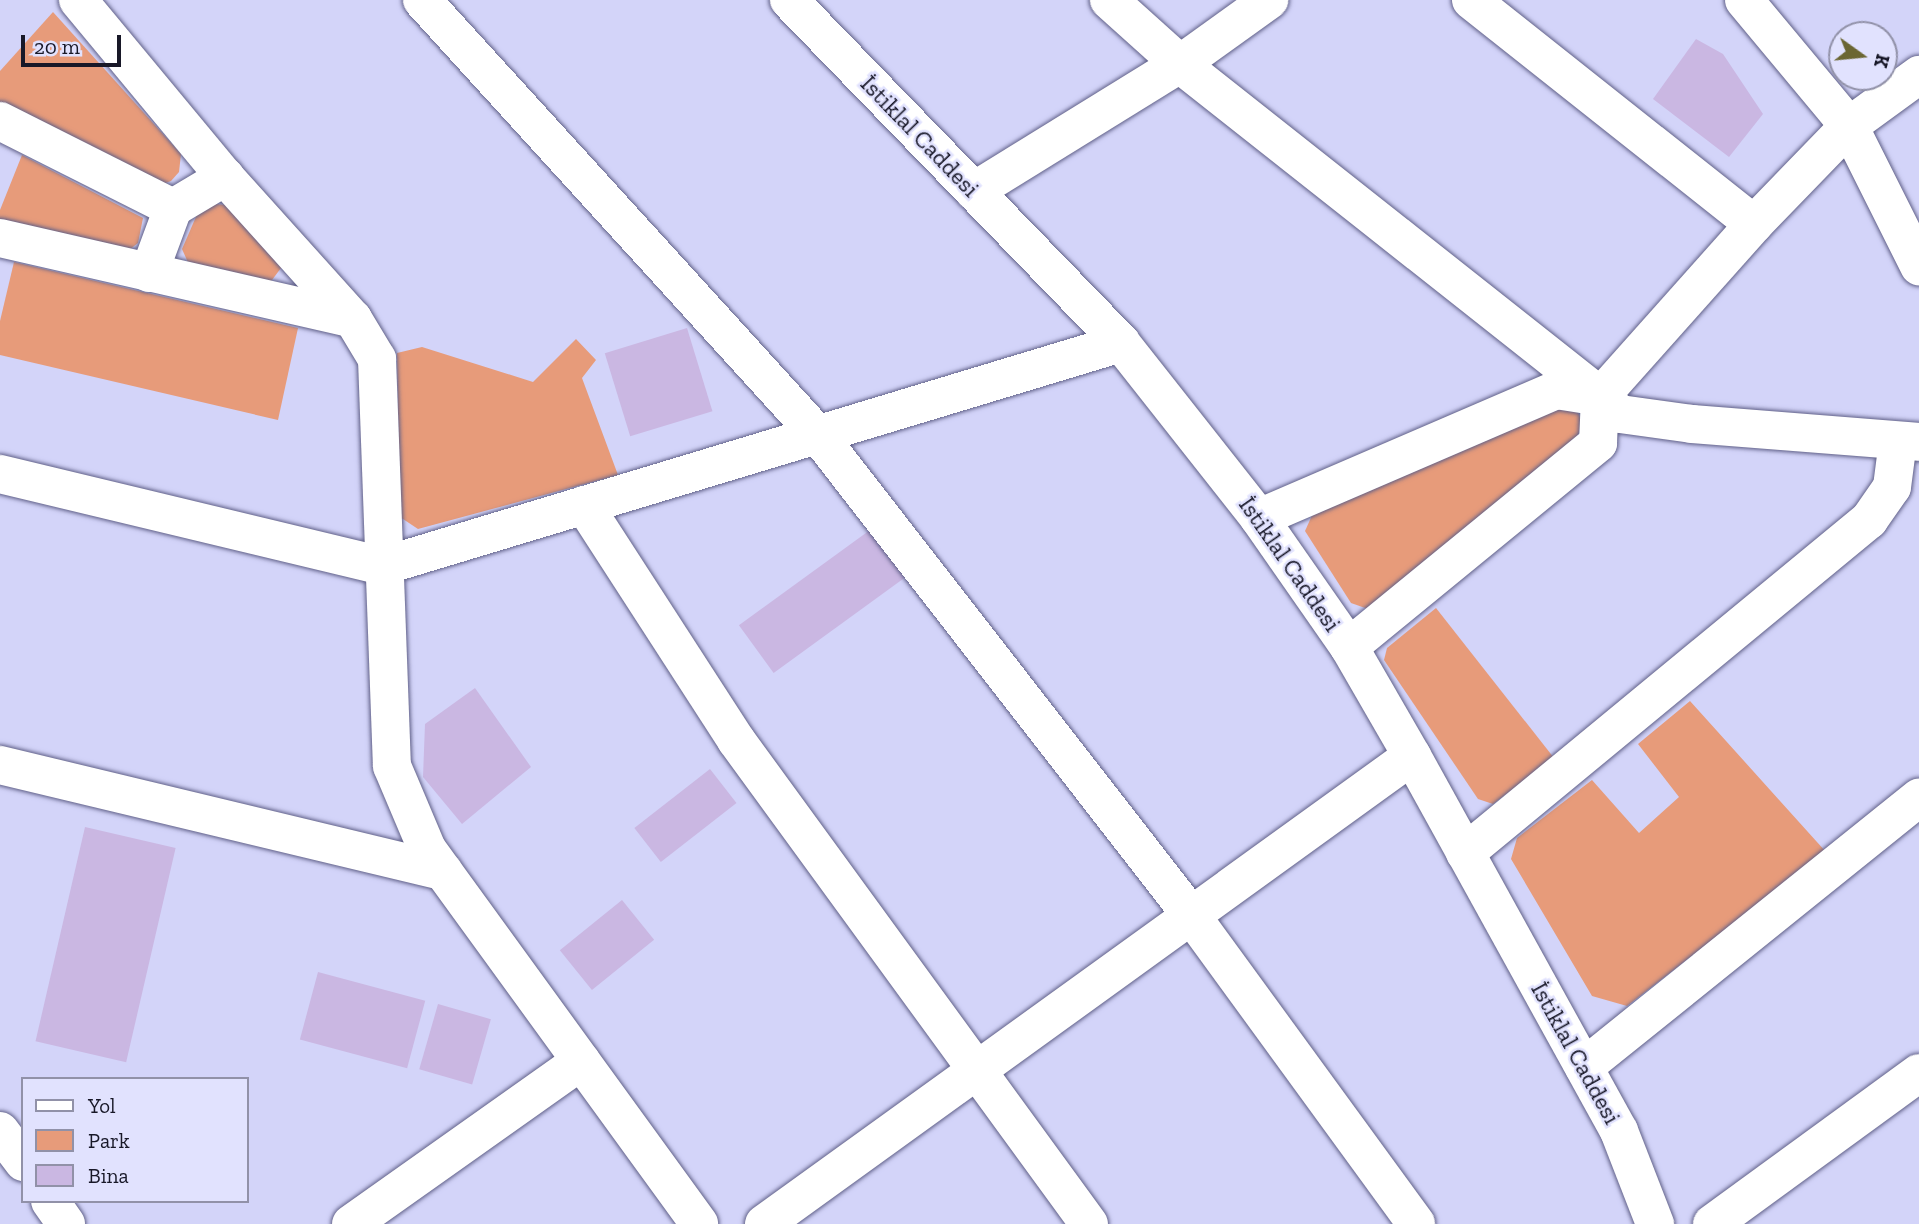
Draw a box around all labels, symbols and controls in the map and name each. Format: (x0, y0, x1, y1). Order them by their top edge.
scale bar (24, 21, 124, 65)
north arrow (1828, 21, 1898, 91)
text: 20 m (34, 34, 80, 59)
text: K (1869, 52, 1895, 70)
street label: İstiklal Caddesi (855, 69, 985, 203)
street label: İstiklal Caddesi (1233, 491, 1347, 637)
street label: İstiklal Caddesi (1525, 977, 1627, 1129)
legend (21, 1077, 248, 1203)
text: Yol (88, 1093, 116, 1118)
text: Park (88, 1128, 130, 1153)
text: Bina (88, 1163, 129, 1188)

